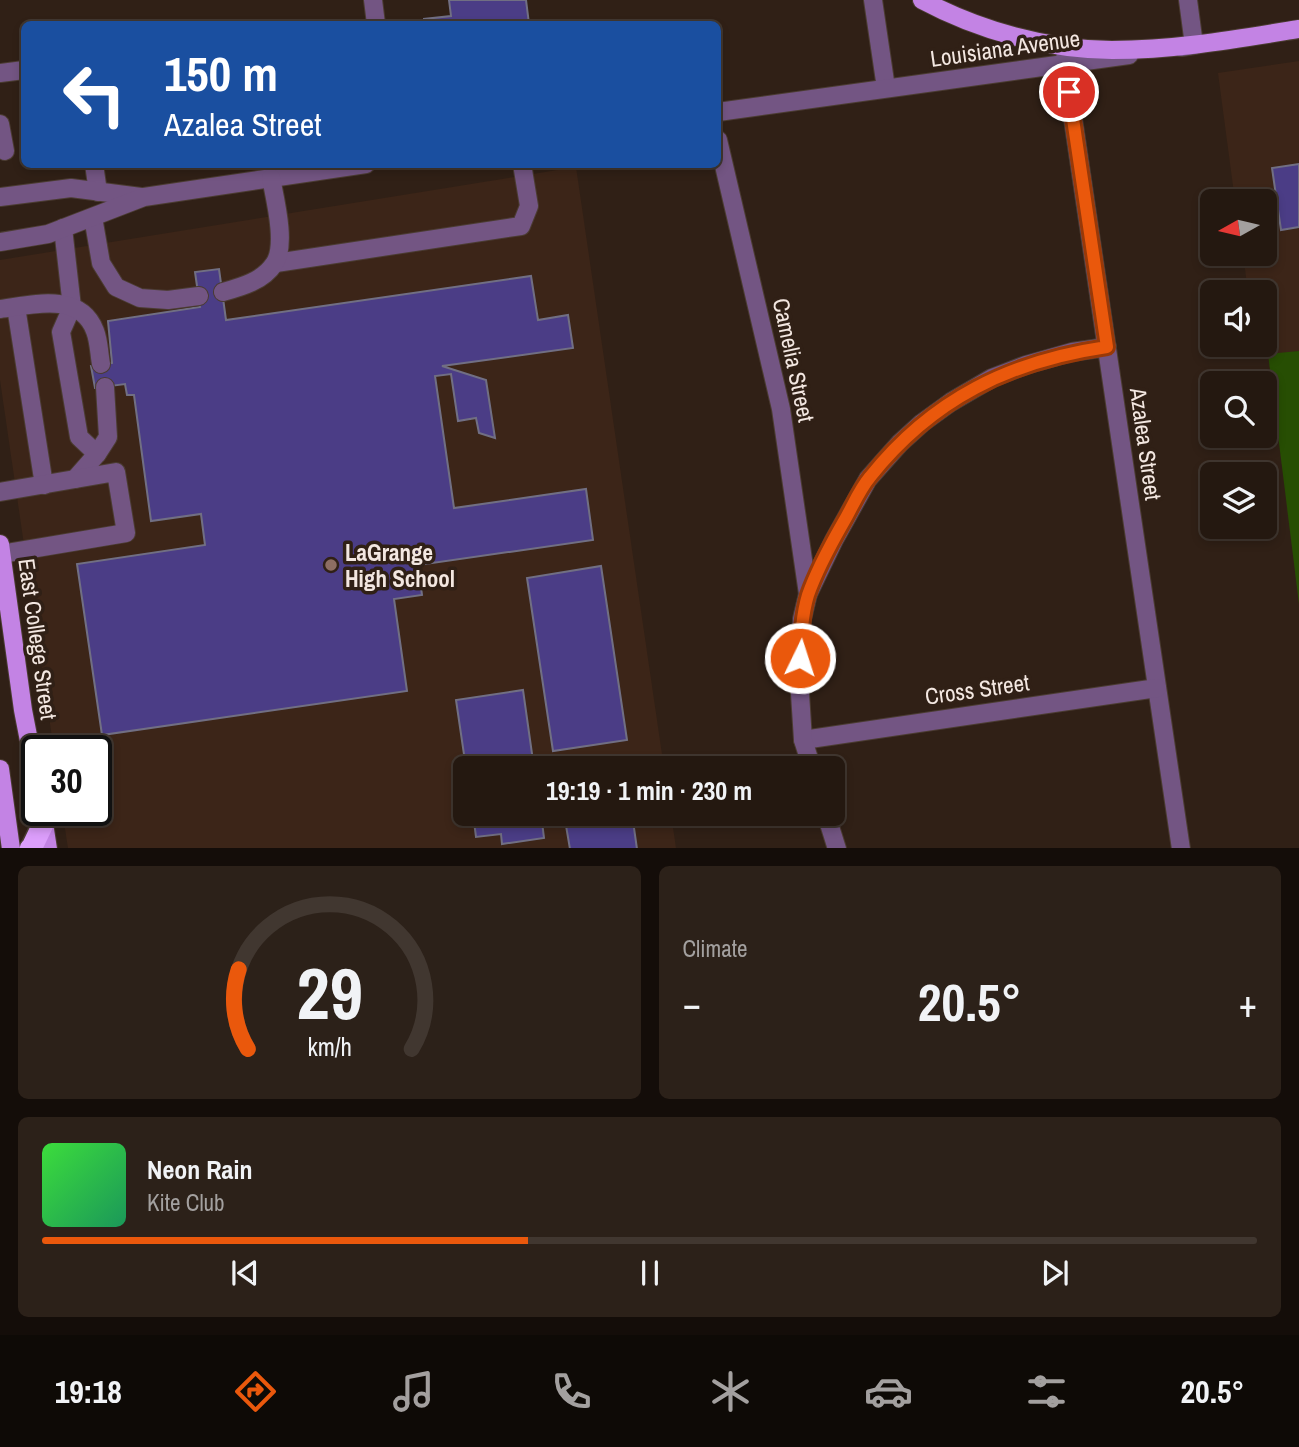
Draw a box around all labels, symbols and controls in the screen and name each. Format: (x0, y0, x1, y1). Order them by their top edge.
street label: Louisiana Avenue (928, 22, 1082, 74)
text: 150 m (164, 40, 278, 106)
icon: left (49, 49, 140, 140)
pin (1039, 62, 1099, 122)
icon: arrive (1050, 73, 1088, 111)
text: Azalea Street (164, 103, 322, 146)
north arrow (1200, 189, 1278, 266)
map controls (1200, 189, 1277, 539)
button: sound (1200, 280, 1277, 357)
street label: Camelia Street (766, 295, 822, 425)
button: search (1200, 371, 1277, 448)
street label: Azalea Street (1123, 385, 1169, 502)
button: layers (1200, 462, 1277, 539)
place label: LaGrange High School (345, 537, 455, 594)
street label: East College Street (11, 556, 65, 722)
marker: LaGrange High School (323, 557, 339, 573)
position arrow (763, 621, 837, 695)
street label: Cross Street (923, 666, 1031, 712)
speed limit sign: 30 (21, 735, 112, 826)
text: 19:19 · 1 min · 230 m (546, 773, 752, 808)
text: Climate (683, 933, 747, 964)
text: 29 (296, 944, 362, 1042)
text: 20.5° (918, 967, 1022, 1037)
text: − (683, 978, 701, 1029)
text: + (1239, 978, 1257, 1029)
text: km/h (307, 1029, 351, 1063)
text: Neon Rain (147, 1152, 252, 1187)
text: Kite Club (147, 1187, 225, 1218)
icon: previous (226, 1254, 264, 1292)
icon: pause (631, 1254, 669, 1292)
icon: next (1036, 1254, 1074, 1292)
icon: directions (231, 1367, 280, 1416)
icon: music (389, 1367, 438, 1416)
icon: phone (547, 1367, 596, 1416)
icon: climate (706, 1367, 755, 1416)
icon: car (864, 1367, 913, 1416)
icon: filters (1022, 1367, 1071, 1416)
text: 19:18 (55, 1370, 122, 1413)
text: 20.5° (1180, 1370, 1244, 1413)

